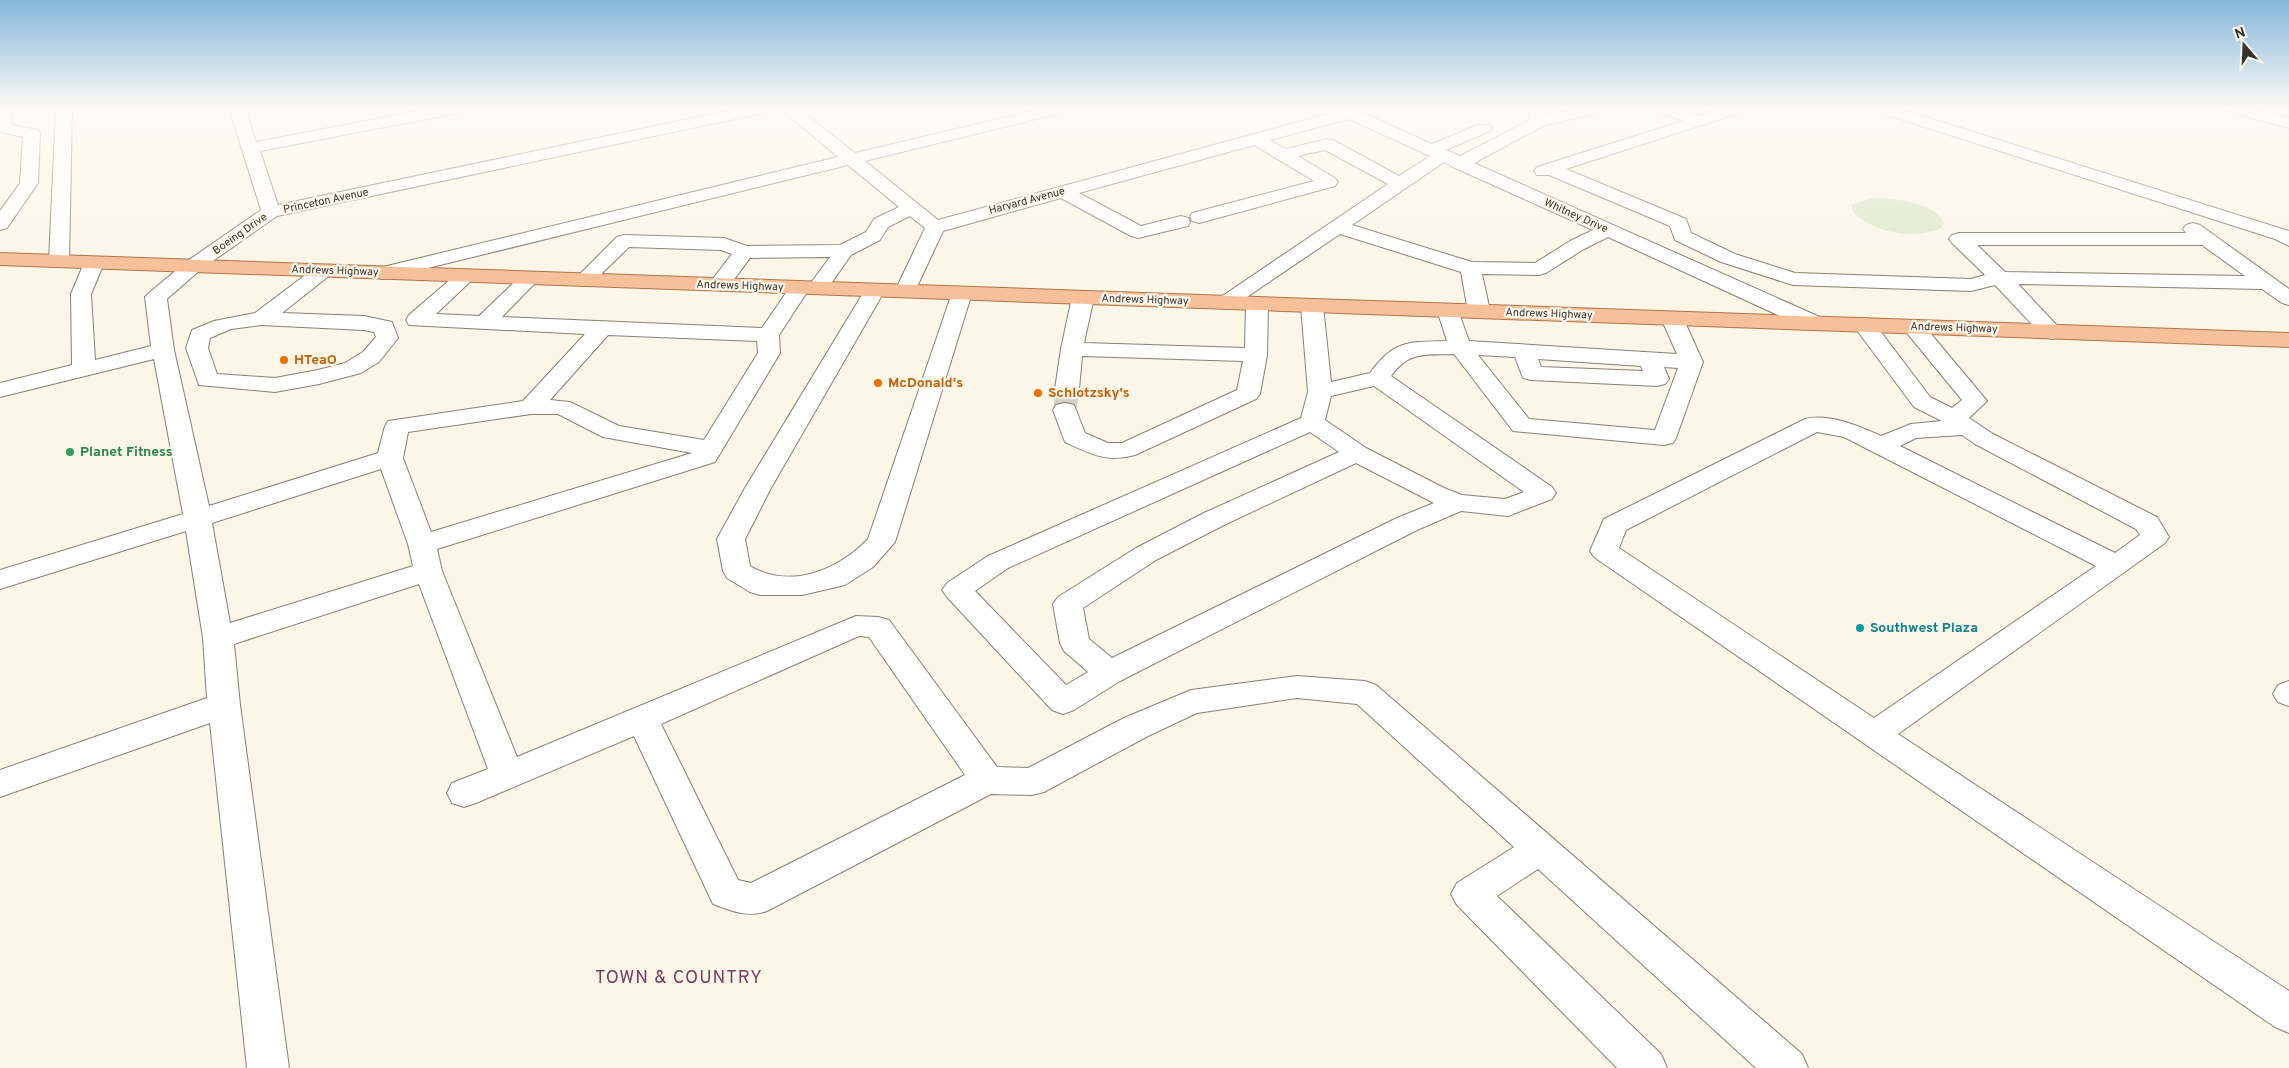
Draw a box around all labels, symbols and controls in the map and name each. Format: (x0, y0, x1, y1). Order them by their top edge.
north arrow (2219, 20, 2269, 70)
text: N (2233, 24, 2248, 44)
street label: Harvard Avenue (987, 184, 1067, 218)
street label: Princeton Avenue (282, 185, 370, 217)
street label: Whitney Drive (1542, 196, 1610, 236)
street label: Boeing Drive (210, 210, 270, 258)
street label: Andrews Highway (291, 262, 379, 280)
street label: Andrews Highway (696, 277, 784, 295)
street label: Andrews Highway (1101, 291, 1189, 309)
street label: Andrews Highway (1505, 305, 1593, 323)
street label: Andrews Highway (1910, 319, 1998, 337)
place label: HTeaO (294, 352, 337, 369)
marker: HTeaO (278, 354, 290, 366)
place label: McDonald's (888, 375, 963, 392)
marker: McDonald's (872, 377, 884, 389)
place label: Schlotzsky's (1048, 385, 1130, 402)
marker: Schlotzsky's (1032, 387, 1044, 399)
place label: Planet Fitness (80, 444, 173, 461)
marker: Planet Fitness (64, 446, 76, 458)
place label: Southwest Plaza (1870, 620, 1978, 637)
marker: Southwest Plaza (1854, 622, 1866, 634)
district label: TOWN & COUNTRY (595, 967, 763, 990)

